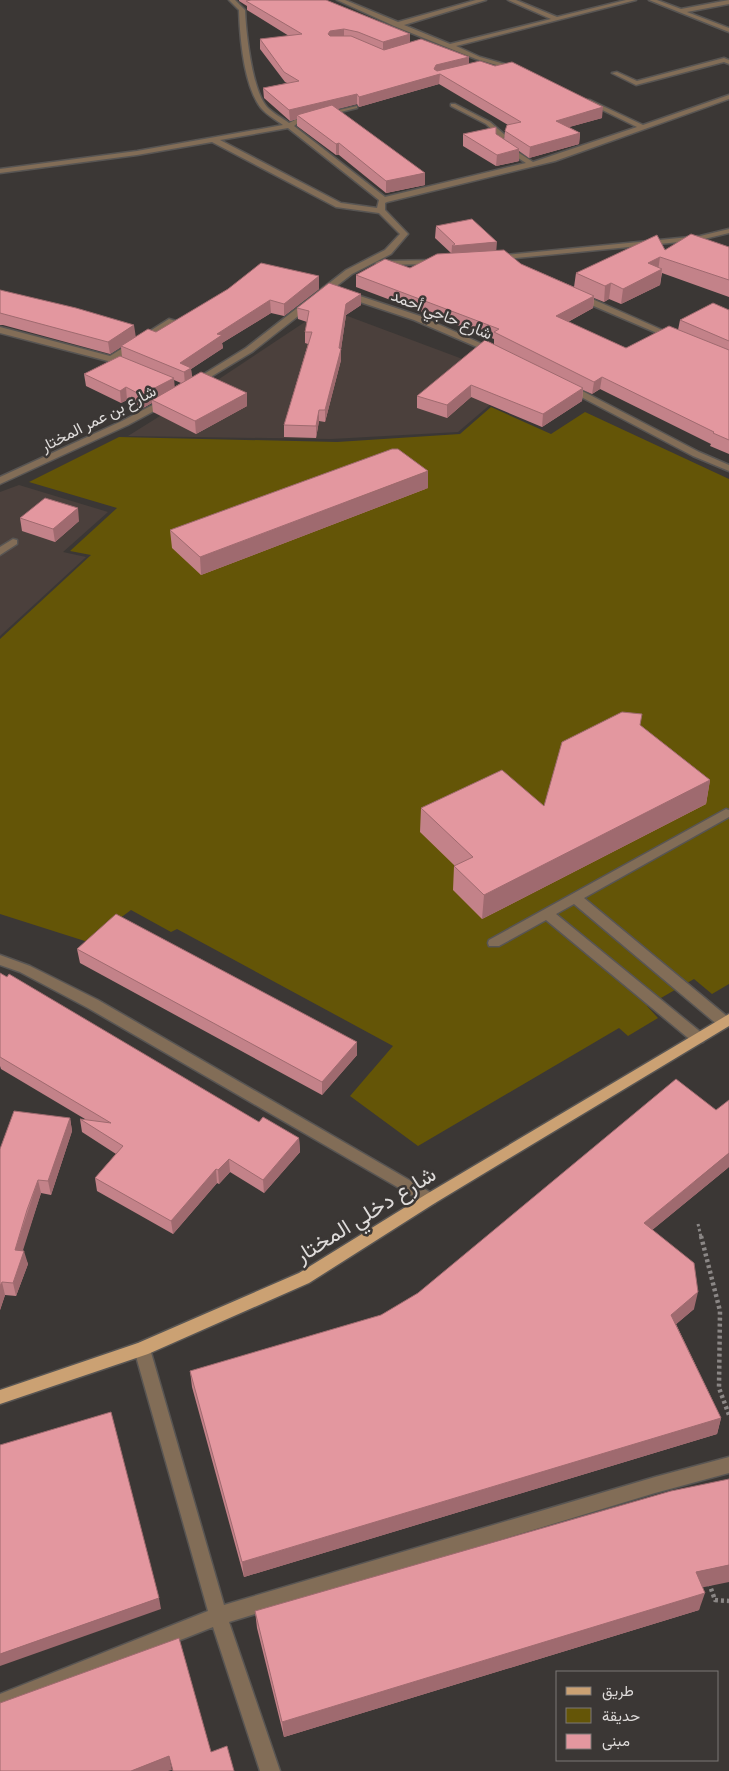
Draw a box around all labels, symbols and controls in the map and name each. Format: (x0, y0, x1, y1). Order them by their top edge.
street label: شارع حاجي أحمد (387, 286, 495, 347)
street label: شارع بن عمر المختار (36, 381, 160, 458)
street label: شارع دخلي المختار (289, 1160, 443, 1273)
legend (556, 1671, 719, 1761)
text: طريق (602, 1682, 634, 1701)
text: حديقة (602, 1707, 640, 1725)
text: مبنى (602, 1732, 630, 1751)

